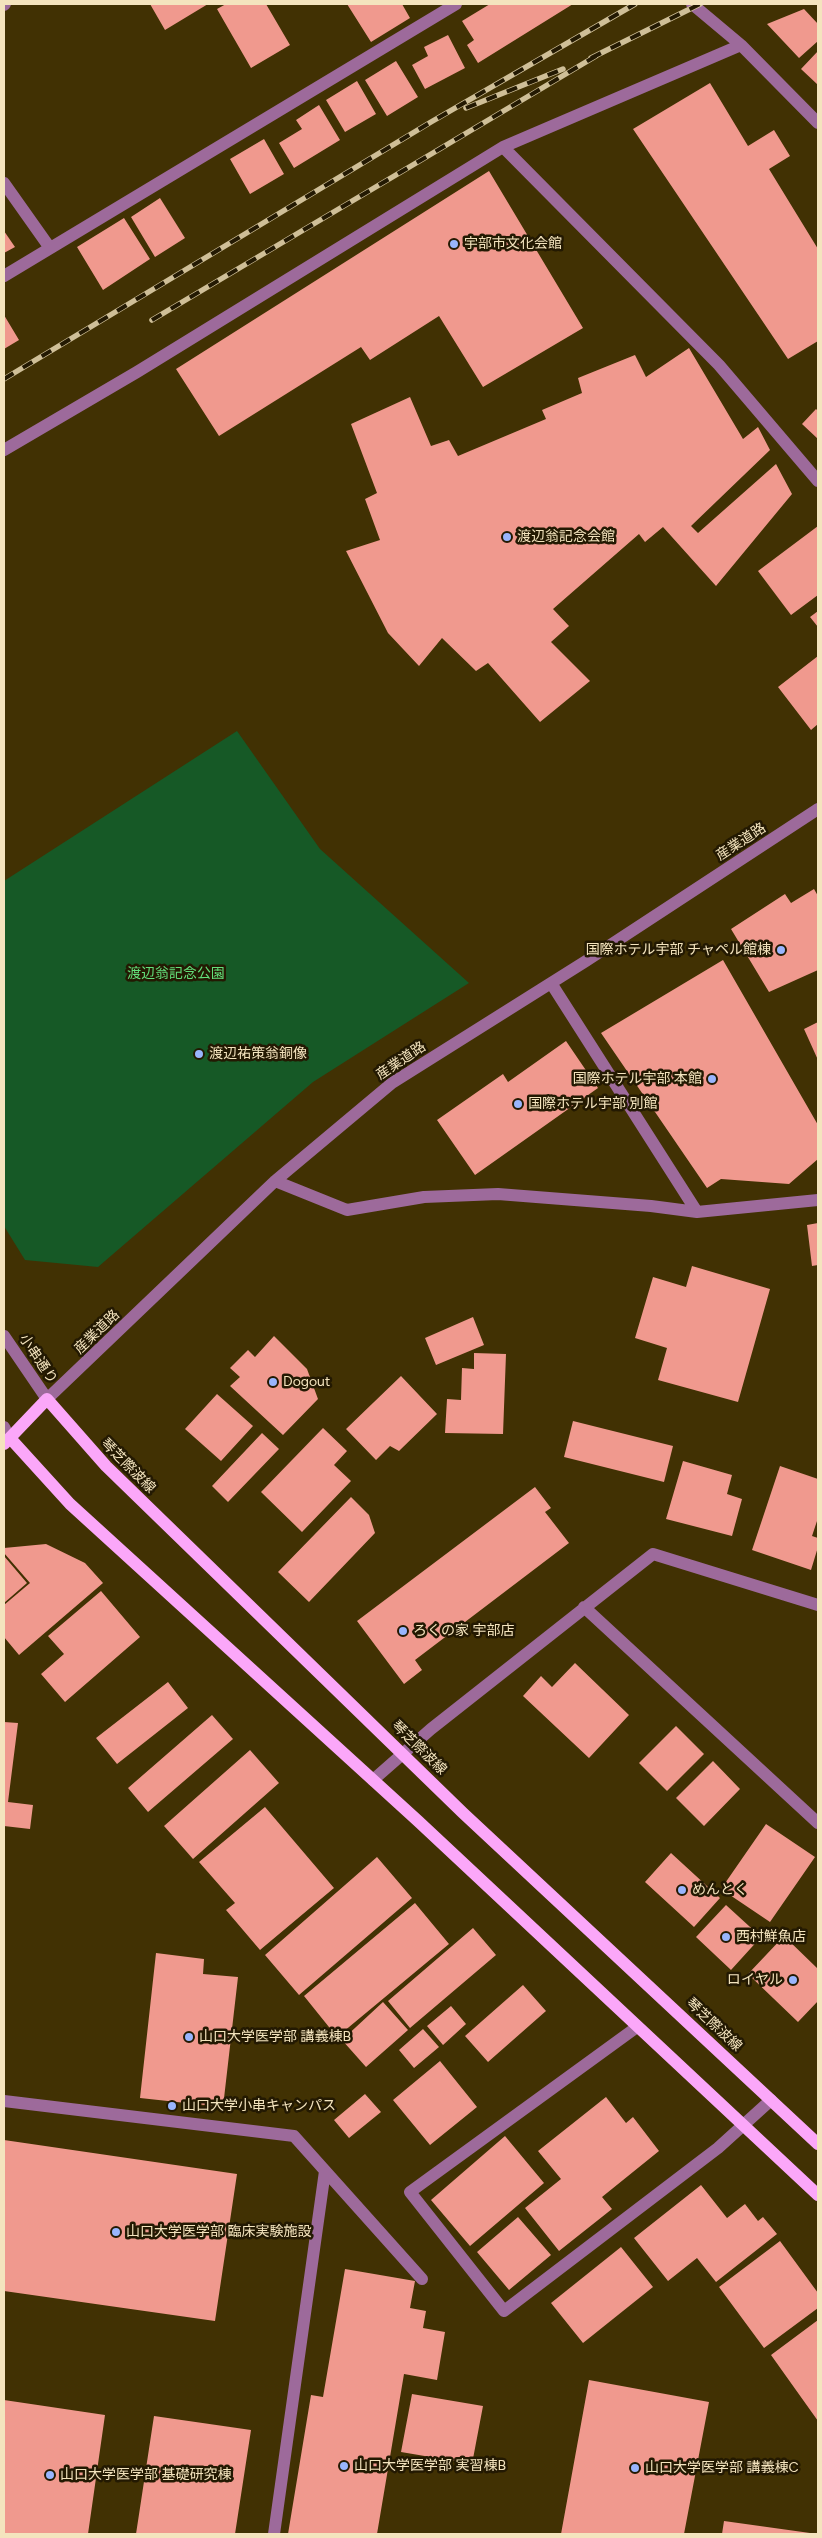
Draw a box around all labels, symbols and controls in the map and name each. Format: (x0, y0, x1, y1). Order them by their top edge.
place label: 宇部市文化会館 (464, 236, 562, 252)
marker: 宇部市文化会館 (448, 238, 460, 250)
place label: 渡辺翁記念会館 (517, 529, 615, 545)
marker: 渡辺翁記念会館 (501, 531, 513, 543)
street label: 産業道路 (713, 820, 769, 864)
place label: 国際ホテル宇部 チャペル館棟 (586, 942, 771, 958)
marker: 国際ホテル宇部 チャペル館棟 (775, 944, 787, 956)
park label: 渡辺翁記念公園 (127, 966, 225, 982)
street label: 産業道路 (373, 1038, 429, 1084)
place label: 渡辺祐策翁銅像 (209, 1046, 307, 1062)
marker: 渡辺祐策翁銅像 (193, 1048, 205, 1060)
place label: 国際ホテル宇部 本館 (573, 1071, 702, 1087)
marker: 国際ホテル宇部 本館 (706, 1073, 718, 1085)
place label: 国際ホテル宇部 別館 (528, 1096, 657, 1112)
marker: 国際ホテル宇部 別館 (512, 1098, 524, 1110)
street label: 産業道路 (71, 1307, 123, 1357)
street label: 小串通り (15, 1331, 61, 1387)
place label: Dogout (283, 1374, 330, 1390)
marker: Dogout (267, 1376, 279, 1388)
street label: 琴芝際波線 (97, 1435, 159, 1497)
place label: ろくの家 宇部店 (413, 1623, 514, 1639)
marker: ろくの家 宇部店 (397, 1625, 409, 1637)
street label: 琴芝際波線 (388, 1718, 450, 1778)
place label: めんとく (692, 1882, 748, 1898)
marker: めんとく (676, 1884, 688, 1896)
place label: 西村鮮魚店 (736, 1929, 806, 1945)
marker: 西村鮮魚店 (720, 1931, 732, 1943)
place label: ロイヤル (727, 1972, 783, 1988)
marker: ロイヤル (787, 1974, 799, 1986)
street label: 琴芝際波線 (683, 1995, 745, 2055)
place label: 山口大学医学部 講義棟B (199, 2029, 351, 2045)
marker: 山口大学医学部 講義棟B (183, 2031, 195, 2043)
place label: 山口大学小串キャンパス (182, 2098, 336, 2114)
marker: 山口大学小串キャンパス (166, 2100, 178, 2112)
place label: 山口大学医学部 臨床実験施設 (126, 2224, 311, 2240)
marker: 山口大学医学部 臨床実験施設 (110, 2226, 122, 2238)
place label: 山口大学医学部 実習棟B (354, 2458, 506, 2474)
marker: 山口大学医学部 実習棟B (338, 2460, 350, 2472)
place label: 山口大学医学部 講義棟C (645, 2460, 799, 2476)
marker: 山口大学医学部 講義棟C (629, 2462, 641, 2474)
place label: 山口大学医学部 基礎研究棟 (60, 2467, 231, 2483)
marker: 山口大学医学部 基礎研究棟 (44, 2469, 56, 2481)

